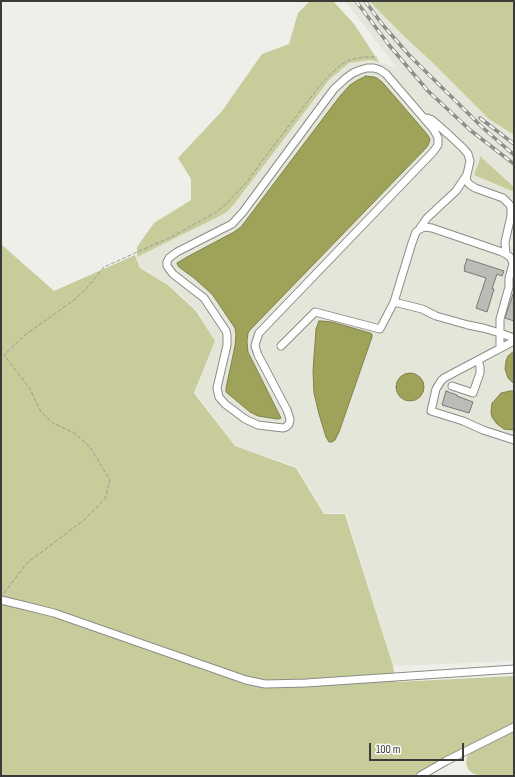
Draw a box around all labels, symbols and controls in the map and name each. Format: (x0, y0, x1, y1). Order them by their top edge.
scale bar (371, 735, 466, 761)
text: 100 m (376, 742, 401, 757)

